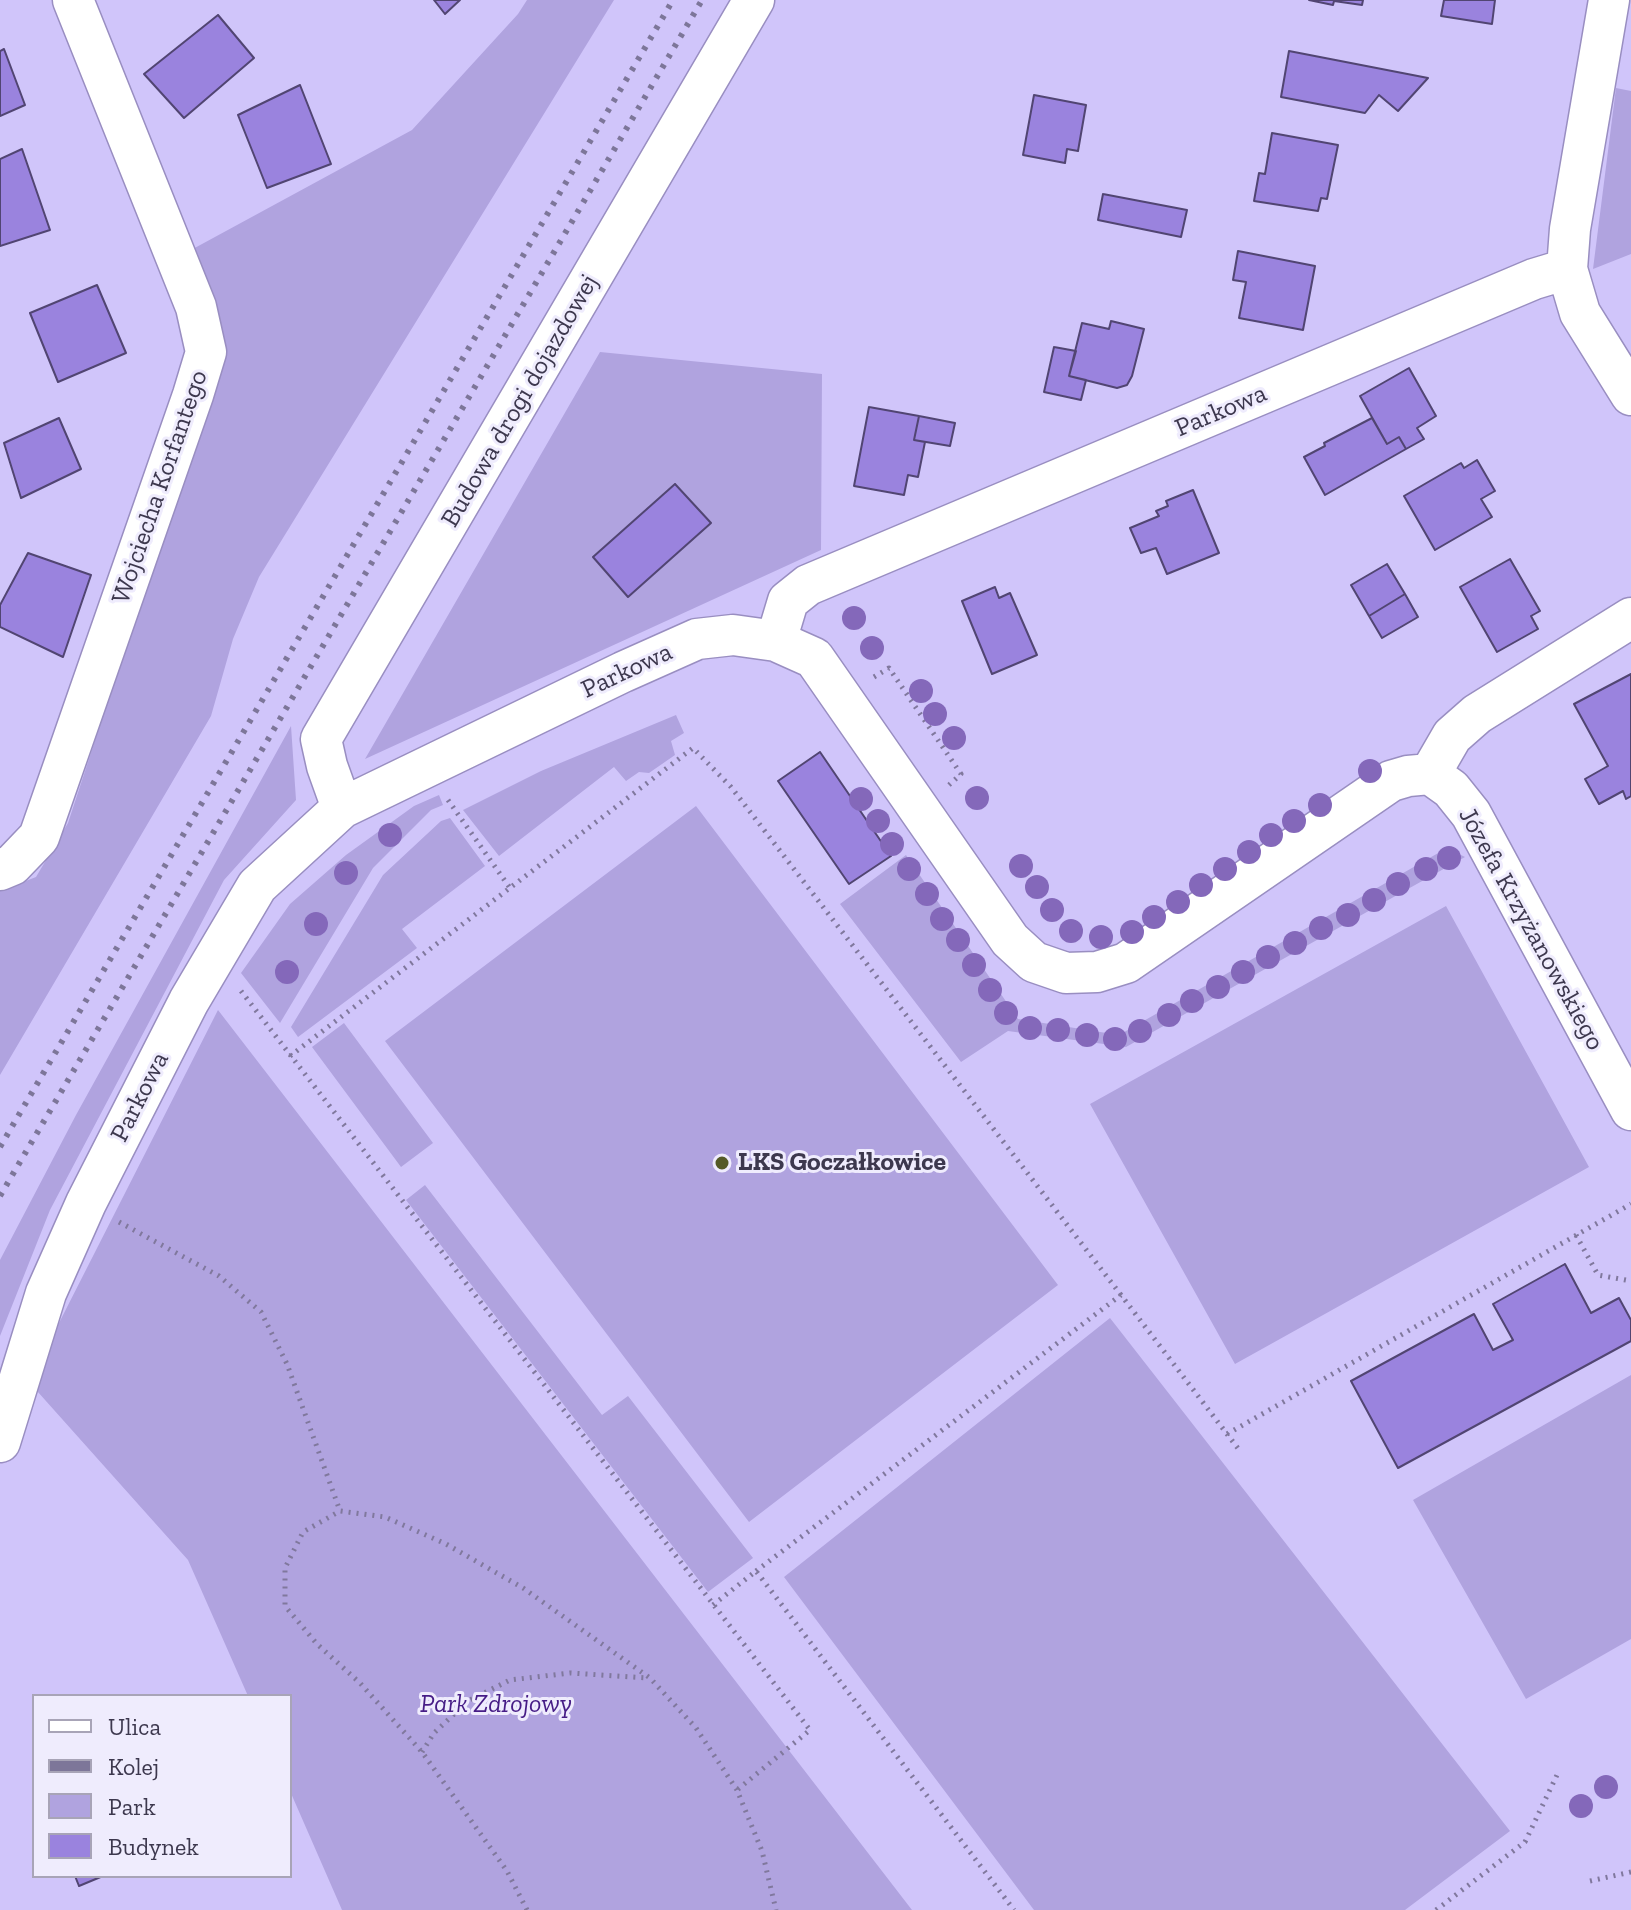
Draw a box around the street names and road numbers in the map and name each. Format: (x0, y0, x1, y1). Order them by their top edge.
street label: Budowa drogi dojazdowej (435, 269, 605, 533)
street label: Wojciecha Korfantego (105, 366, 215, 608)
street label: Parkowa (1170, 378, 1272, 444)
street label: Parkowa (577, 636, 677, 706)
street label: Józefa Krzyżanowskiego (1451, 802, 1611, 1056)
street label: Parkowa (104, 1047, 176, 1147)

